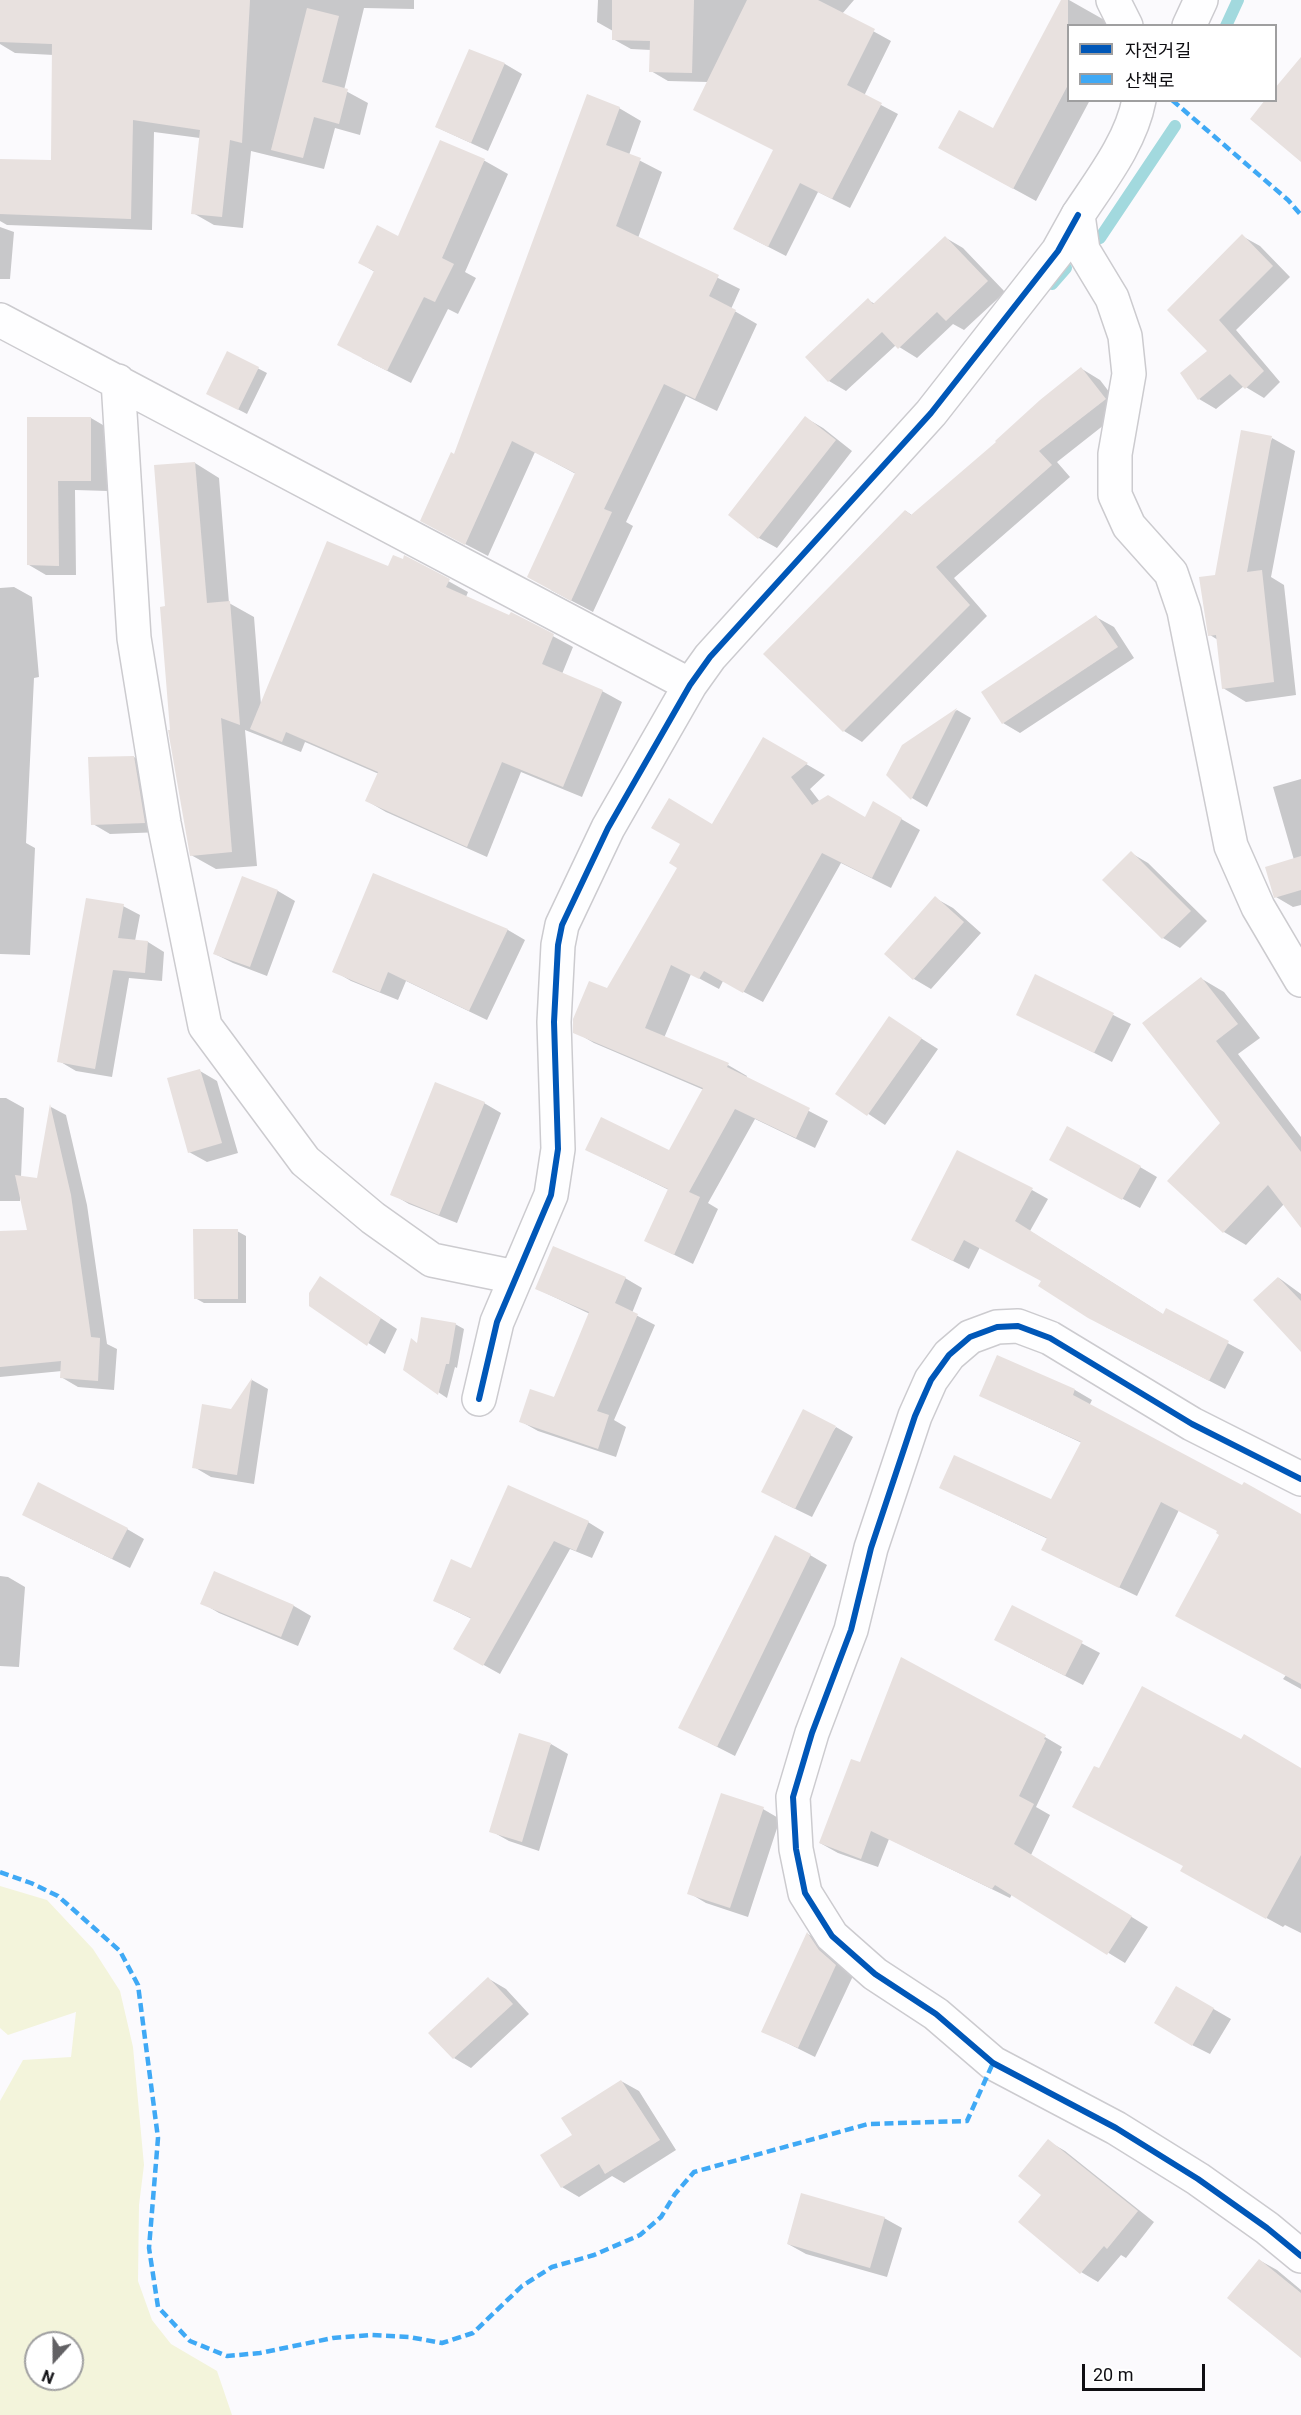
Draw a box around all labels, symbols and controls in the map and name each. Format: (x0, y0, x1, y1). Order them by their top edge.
legend (1067, 24, 1277, 102)
text: 자전거길 (1125, 40, 1191, 61)
text: 산책로 (1125, 70, 1175, 91)
north arrow (24, 2331, 84, 2391)
scale bar (1085, 2352, 1208, 2390)
text: 20 m (1093, 2364, 1133, 2385)
text: N (39, 2366, 57, 2387)

